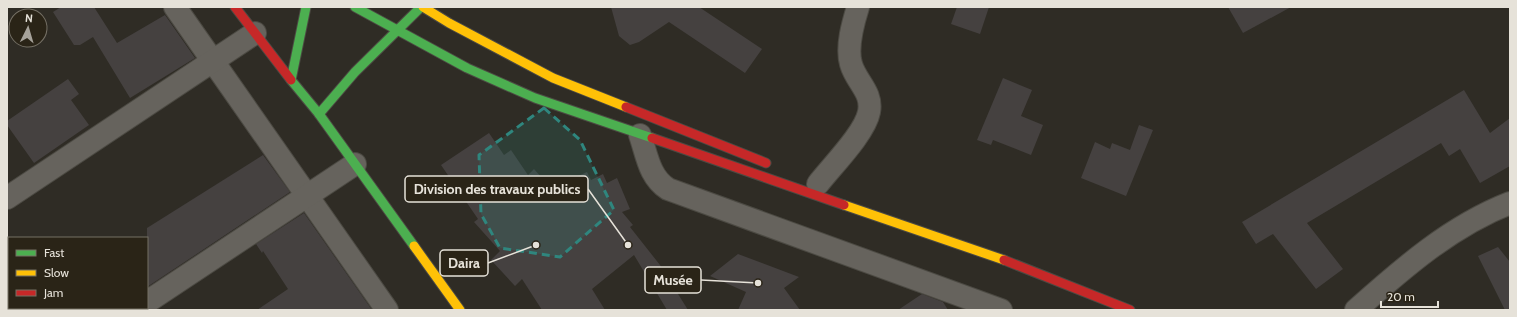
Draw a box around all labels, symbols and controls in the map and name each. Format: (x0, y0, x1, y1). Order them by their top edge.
north arrow (8, 8, 48, 48)
text: N (24, 11, 33, 25)
callout: Division des travaux publics (405, 176, 588, 202)
text: Division des travaux publics (414, 180, 580, 198)
legend (8, 237, 148, 309)
text: Fast (44, 245, 64, 260)
callout: Daira (440, 250, 488, 276)
text: Daira (448, 254, 480, 272)
text: Slow (44, 265, 69, 280)
callout: Musée (645, 267, 701, 293)
text: Musée (653, 271, 693, 289)
scale bar (1381, 283, 1438, 309)
text: Jam (43, 285, 63, 300)
text: 20 m (1387, 289, 1415, 304)

